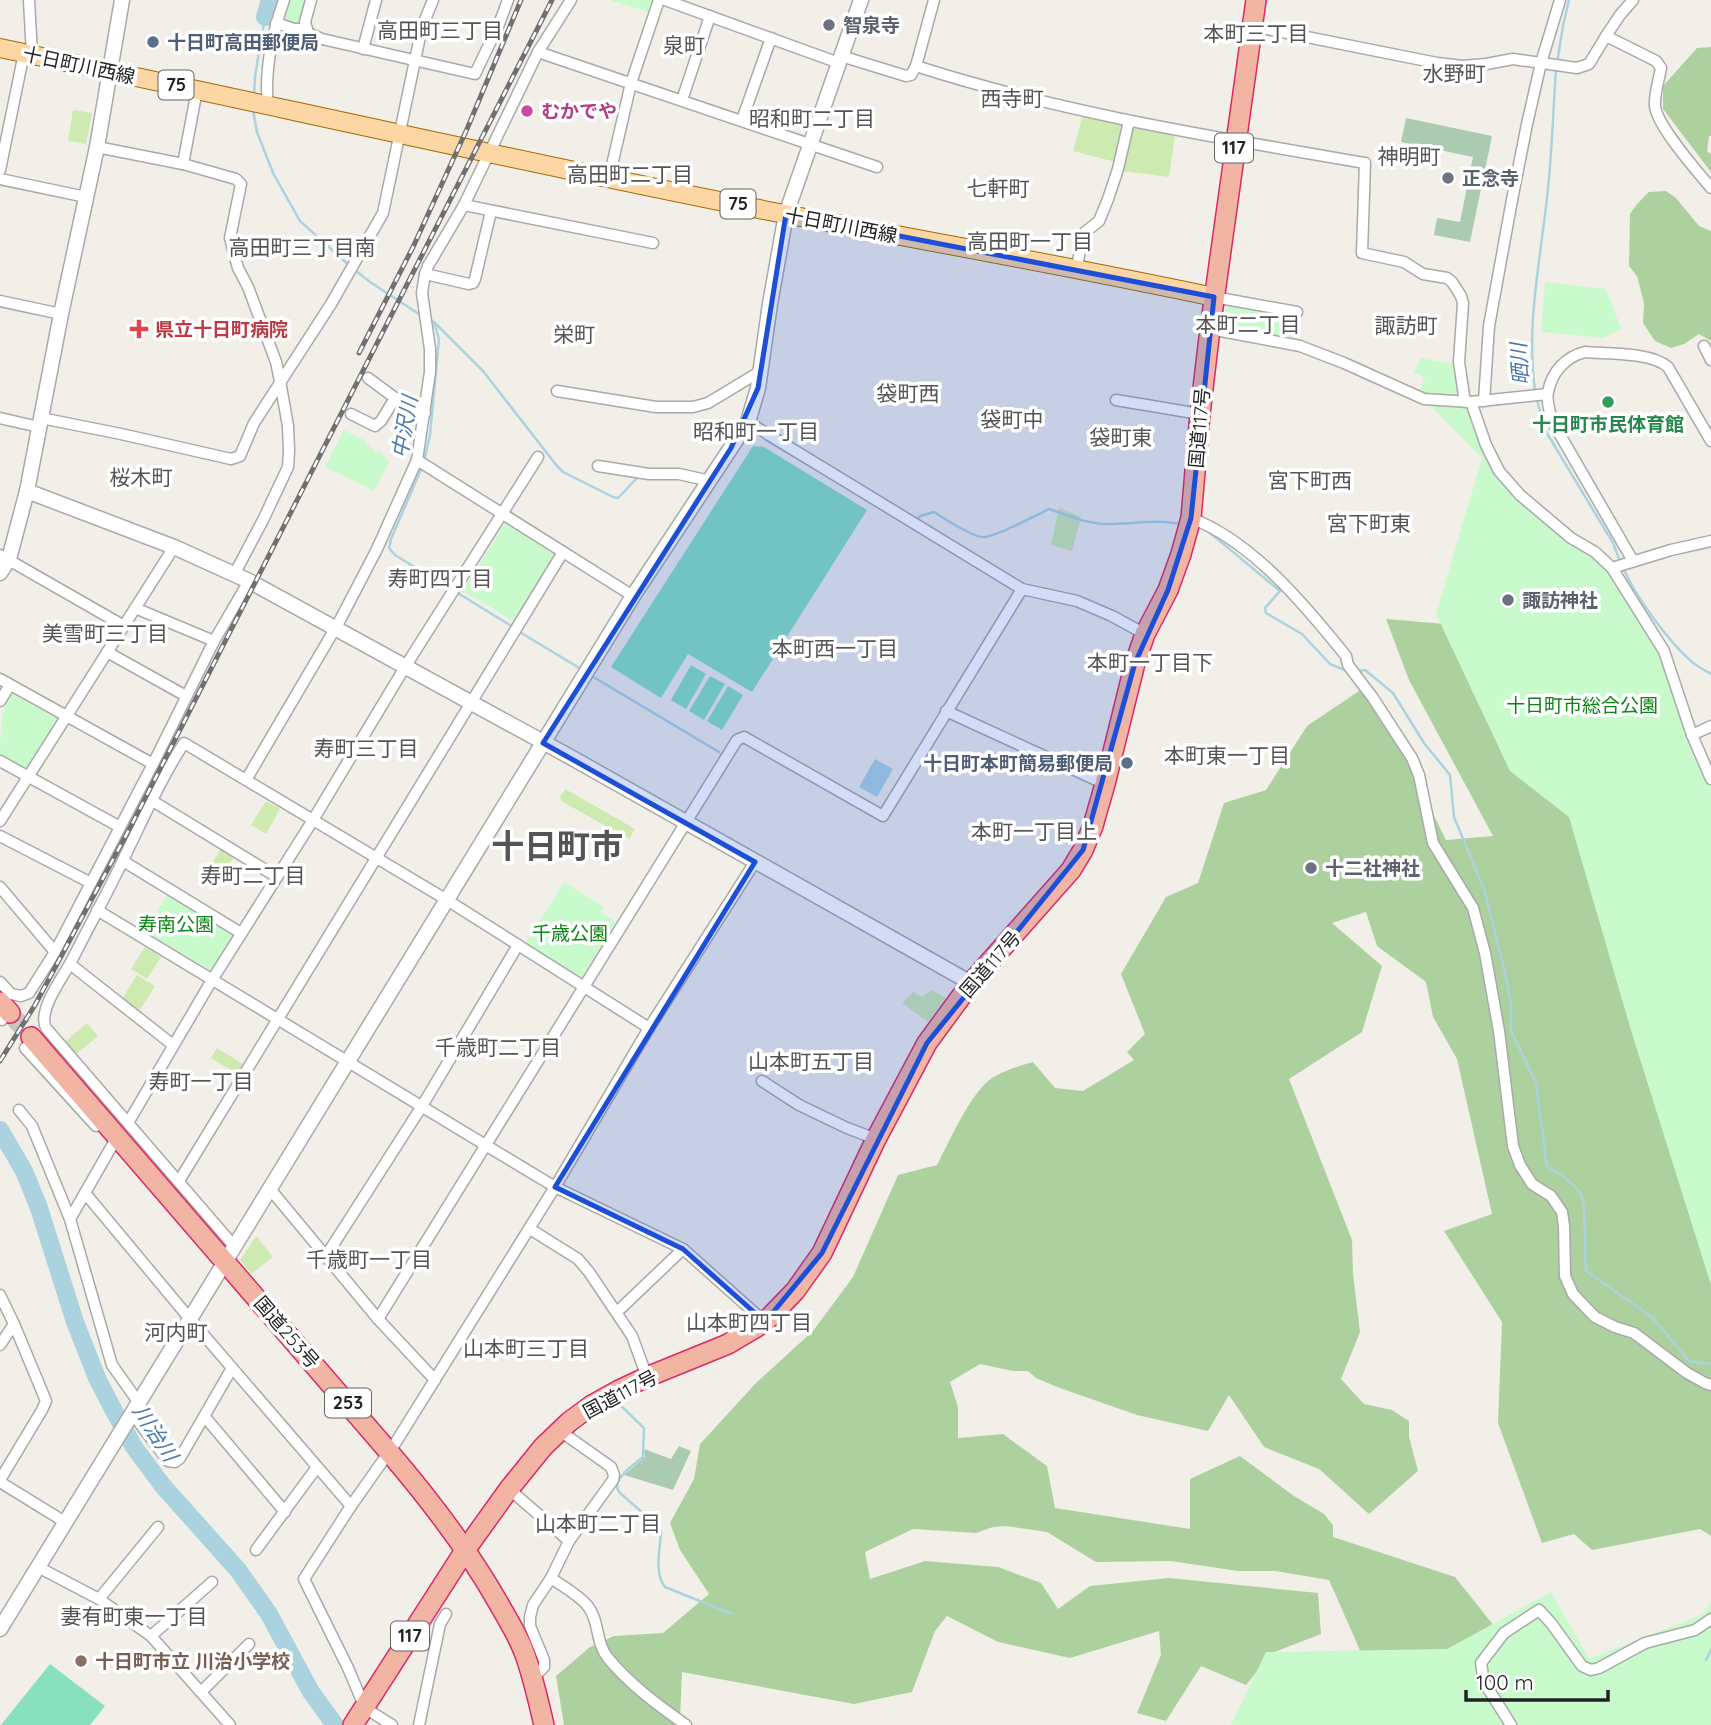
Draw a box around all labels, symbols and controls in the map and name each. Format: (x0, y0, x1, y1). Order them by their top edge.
place label: 智泉寺 (843, 13, 900, 37)
district label: 高田町三丁目 (377, 17, 503, 43)
marker: 智泉寺 (821, 17, 837, 33)
district label: 本町三丁目 (1204, 20, 1309, 46)
place label: 十日町高田郵便局 (167, 30, 319, 54)
district label: 泉町 (663, 32, 705, 58)
marker: 十日町高田郵便局 (145, 34, 161, 50)
street label: 十日町川西線 (21, 41, 137, 89)
district label: 水野町 (1423, 60, 1486, 86)
road number: 75 (158, 70, 194, 100)
district label: 西寺町 (981, 85, 1044, 111)
place label: むかでや (541, 99, 617, 123)
marker: むかでや (519, 103, 535, 119)
district label: 昭和町二丁目 (749, 105, 875, 131)
road number: 117 (1215, 134, 1253, 162)
district label: 神明町 (1378, 143, 1441, 169)
district label: 高田町二丁目 (567, 161, 693, 187)
place label: 正念寺 (1462, 166, 1519, 190)
marker: 正念寺 (1440, 170, 1456, 186)
district label: 七軒町 (967, 175, 1030, 201)
road number: 75 (720, 190, 756, 218)
street label: 十日町川西線 (783, 202, 899, 248)
district label: 高田町一丁目 (967, 228, 1093, 254)
district label: 高田町三丁目南 (229, 234, 376, 260)
district label: 本町二丁目 (1196, 311, 1301, 337)
district label: 諏訪町 (1375, 312, 1438, 338)
place label: 県立十日町病院 (155, 317, 288, 341)
marker: 県立十日町病院 (129, 319, 149, 339)
district label: 栄町 (553, 321, 595, 347)
water label: 晒川 (1504, 340, 1533, 386)
district label: 袋町西 (877, 380, 940, 406)
street label: 国道117号 (1184, 387, 1214, 469)
water label: 中沢川 (386, 392, 423, 460)
marker: 十日町市民体育館 (1600, 394, 1616, 410)
district label: 袋町中 (981, 406, 1044, 432)
place label: 十日町市民体育館 (1532, 412, 1684, 436)
district label: 昭和町一丁目 (693, 418, 819, 444)
district label: 袋町東 (1090, 424, 1153, 450)
district label: 桜木町 (110, 464, 173, 490)
district label: 宮下町西 (1268, 467, 1352, 493)
district label: 宮下町東 (1327, 510, 1411, 536)
district label: 寿町四丁目 (388, 565, 493, 591)
place label: 諏訪神社 (1522, 588, 1598, 612)
marker: 諏訪神社 (1500, 592, 1516, 608)
district label: 美雪町三丁目 (42, 620, 168, 646)
district label: 本町西一丁目 (772, 635, 898, 661)
district label: 本町一丁目下 (1087, 649, 1213, 675)
park label: 十日町市総合公園 (1506, 693, 1658, 717)
district label: 寿町三丁目 (314, 735, 419, 761)
district label: 本町東一丁目 (1164, 742, 1290, 768)
place label: 十日町本町簡易郵便局 (923, 751, 1113, 775)
marker: 十日町本町簡易郵便局 (1119, 755, 1135, 771)
district label: 本町一丁目上 (971, 818, 1097, 844)
district label: 十日町市 (491, 825, 623, 866)
place label: 十二社神社 (1325, 856, 1420, 880)
marker: 十二社神社 (1303, 860, 1319, 876)
district label: 寿町二丁目 (201, 862, 306, 888)
park label: 寿南公園 (138, 912, 214, 936)
park label: 千歳公園 (532, 921, 608, 945)
street label: 国道117号 (954, 926, 1026, 1002)
district label: 千歳町二丁目 (435, 1034, 561, 1060)
district label: 山本町五丁目 (748, 1048, 874, 1074)
district label: 寿町一丁目 (149, 1068, 254, 1094)
district label: 千歳町一丁目 (306, 1246, 432, 1272)
street label: 国道253号 (249, 1291, 325, 1373)
district label: 山本町四丁目 (686, 1309, 812, 1335)
district label: 河内町 (145, 1319, 208, 1345)
district label: 山本町三丁目 (463, 1335, 589, 1361)
street label: 国道117号 (579, 1364, 661, 1424)
road number: 253 (325, 1388, 371, 1418)
water label: 川治川 (128, 1399, 185, 1468)
district label: 山本町二丁目 (535, 1510, 661, 1536)
district label: 妻有町東一丁目 (61, 1603, 208, 1629)
road number: 117 (391, 1622, 429, 1651)
place label: 十日町市立 川治小学校 (95, 1649, 290, 1673)
marker: 十日町市立 川治小学校 (73, 1653, 89, 1669)
scale bar (1466, 1658, 1608, 1702)
text: 100 m (1476, 1669, 1534, 1695)

